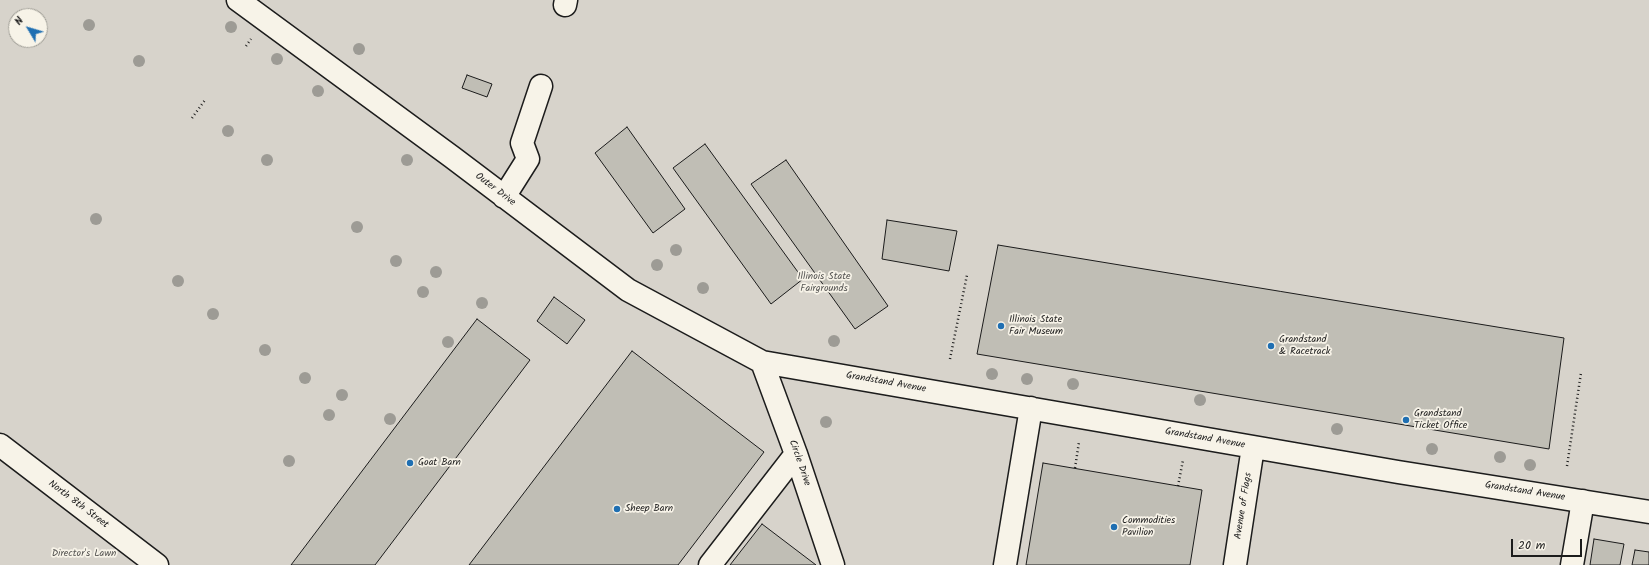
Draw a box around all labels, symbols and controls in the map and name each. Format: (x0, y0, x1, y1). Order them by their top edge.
north arrow (8, 8, 48, 48)
text: N (10, 13, 29, 30)
street label: Outer Drive (472, 171, 518, 209)
park label: Illinois State Fairgrounds (797, 271, 851, 294)
place label: Illinois State Fair Museum (1009, 314, 1063, 338)
marker: Illinois State Fair Museum (996, 321, 1006, 331)
place label: Grandstand & Racetrack (1279, 334, 1331, 358)
marker: Grandstand & Racetrack (1266, 341, 1276, 351)
street label: Grandstand Avenue (845, 370, 927, 396)
place label: Grandstand Ticket Office (1414, 408, 1467, 432)
marker: Grandstand Ticket Office (1401, 415, 1411, 425)
street label: Grandstand Avenue (1164, 426, 1246, 452)
street label: Circle Drive (786, 438, 812, 488)
place label: Goat Barn (418, 457, 461, 469)
marker: Goat Barn (405, 458, 415, 468)
street label: Avenue of Flags (1233, 472, 1255, 540)
street label: North 8th Street (45, 478, 111, 532)
street label: Grandstand Avenue (1484, 480, 1566, 504)
place label: Sheep Barn (625, 503, 673, 515)
marker: Sheep Barn (612, 504, 622, 514)
place label: Commodities Pavilion (1122, 515, 1175, 538)
marker: Commodities Pavilion (1109, 522, 1119, 532)
scale bar (1513, 531, 1584, 557)
text: 20 m (1518, 536, 1545, 555)
park label: Director's Lawn (52, 548, 116, 560)

